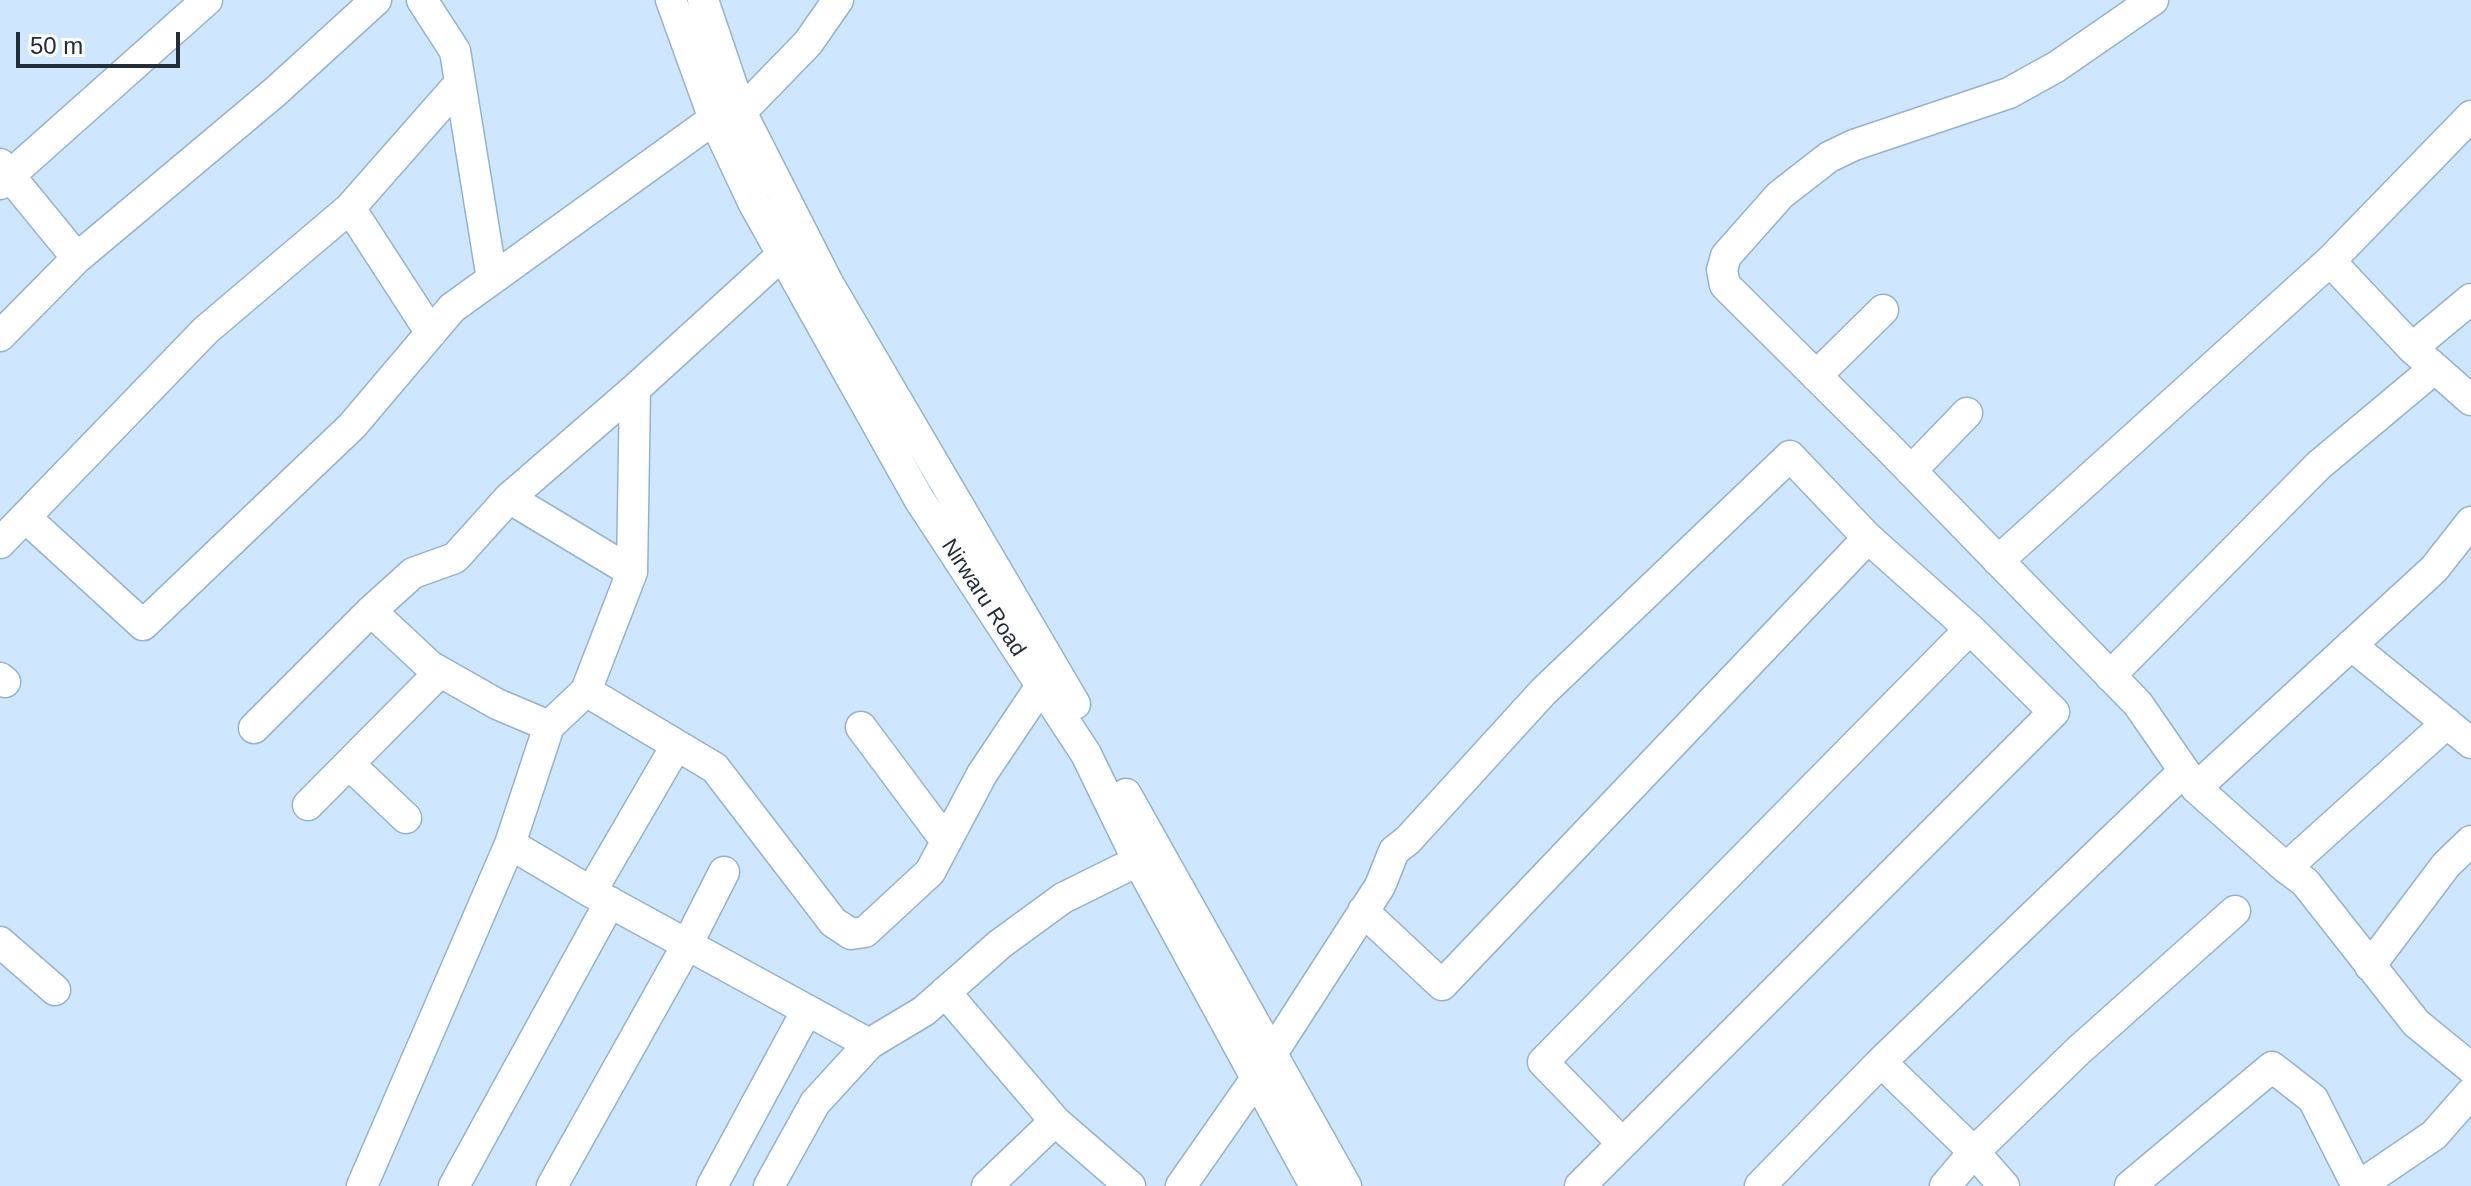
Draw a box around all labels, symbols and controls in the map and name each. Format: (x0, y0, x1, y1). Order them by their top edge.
scale bar (20, 16, 184, 66)
text: 50 m (30, 32, 83, 59)
street label: Nirwaru Road (935, 534, 1031, 662)

